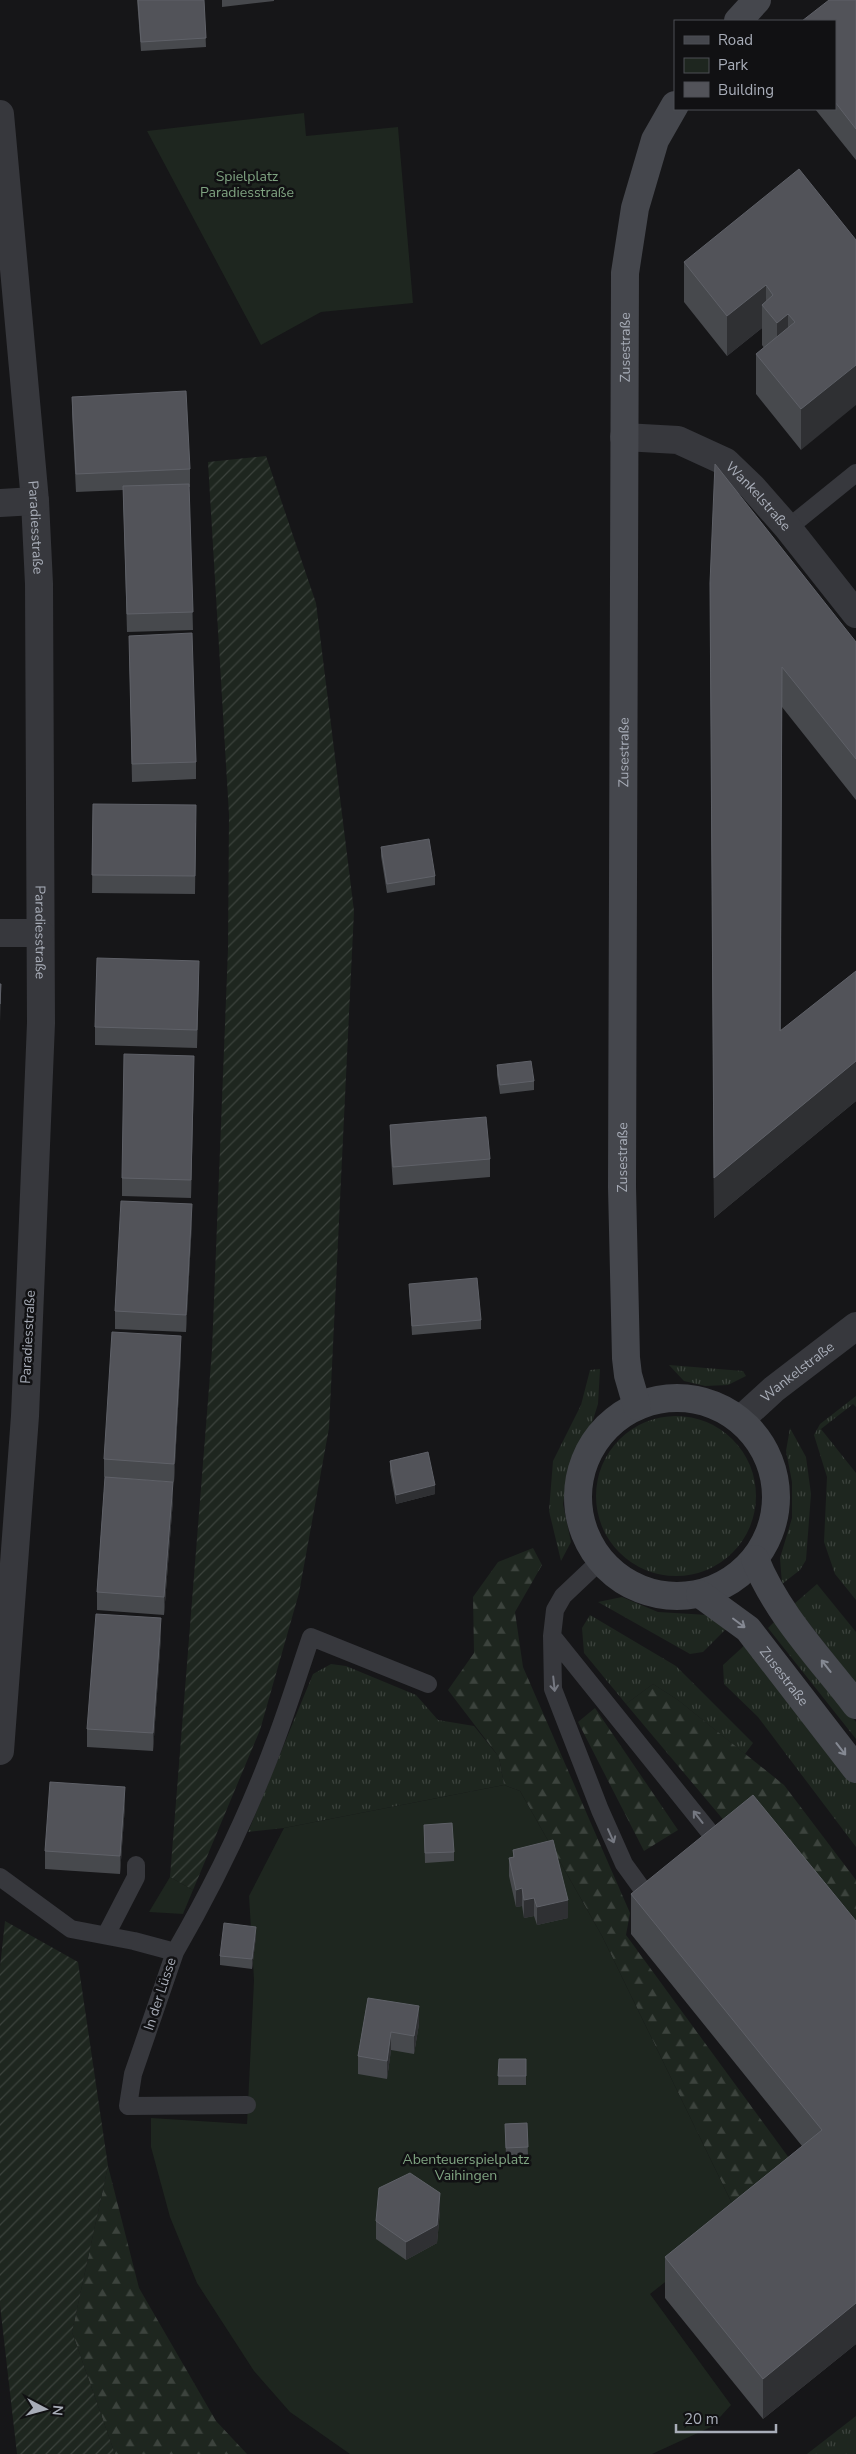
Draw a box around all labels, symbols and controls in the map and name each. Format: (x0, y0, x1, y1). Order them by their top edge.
legend (674, 20, 836, 110)
text: Road (718, 30, 753, 50)
text: Park (718, 55, 748, 75)
text: Building (718, 80, 774, 100)
park label: Spielplatz Paradiesstraße (200, 167, 294, 202)
street label: Zusestraße (615, 312, 634, 383)
street label: Wankelstraße (722, 457, 796, 535)
street label: Paradiesstraße (24, 480, 48, 575)
street label: Zusestraße (614, 717, 633, 788)
street label: Paradiesstraße (31, 885, 50, 979)
street label: Zusestraße (612, 1122, 632, 1193)
street label: Paradiesstraße (16, 1290, 40, 1384)
street label: Wankelstraße (756, 1337, 838, 1406)
one-way arrow (732, 1618, 746, 1628)
street label: Zusestraße (755, 1643, 813, 1710)
one-way arrow (821, 1660, 832, 1673)
one-way arrow (549, 1676, 559, 1692)
one-way arrow (836, 1742, 846, 1756)
one-way arrow (693, 1810, 704, 1823)
one-way arrow (607, 1828, 617, 1843)
street label: In der Lüsse (139, 1955, 181, 2033)
park label: Abenteuerspielplatz Vaihingen (402, 2150, 530, 2185)
north arrow (20, 2384, 70, 2434)
scale bar (676, 2402, 776, 2434)
text: N (47, 2404, 67, 2417)
text: 20 m (684, 2409, 719, 2429)

